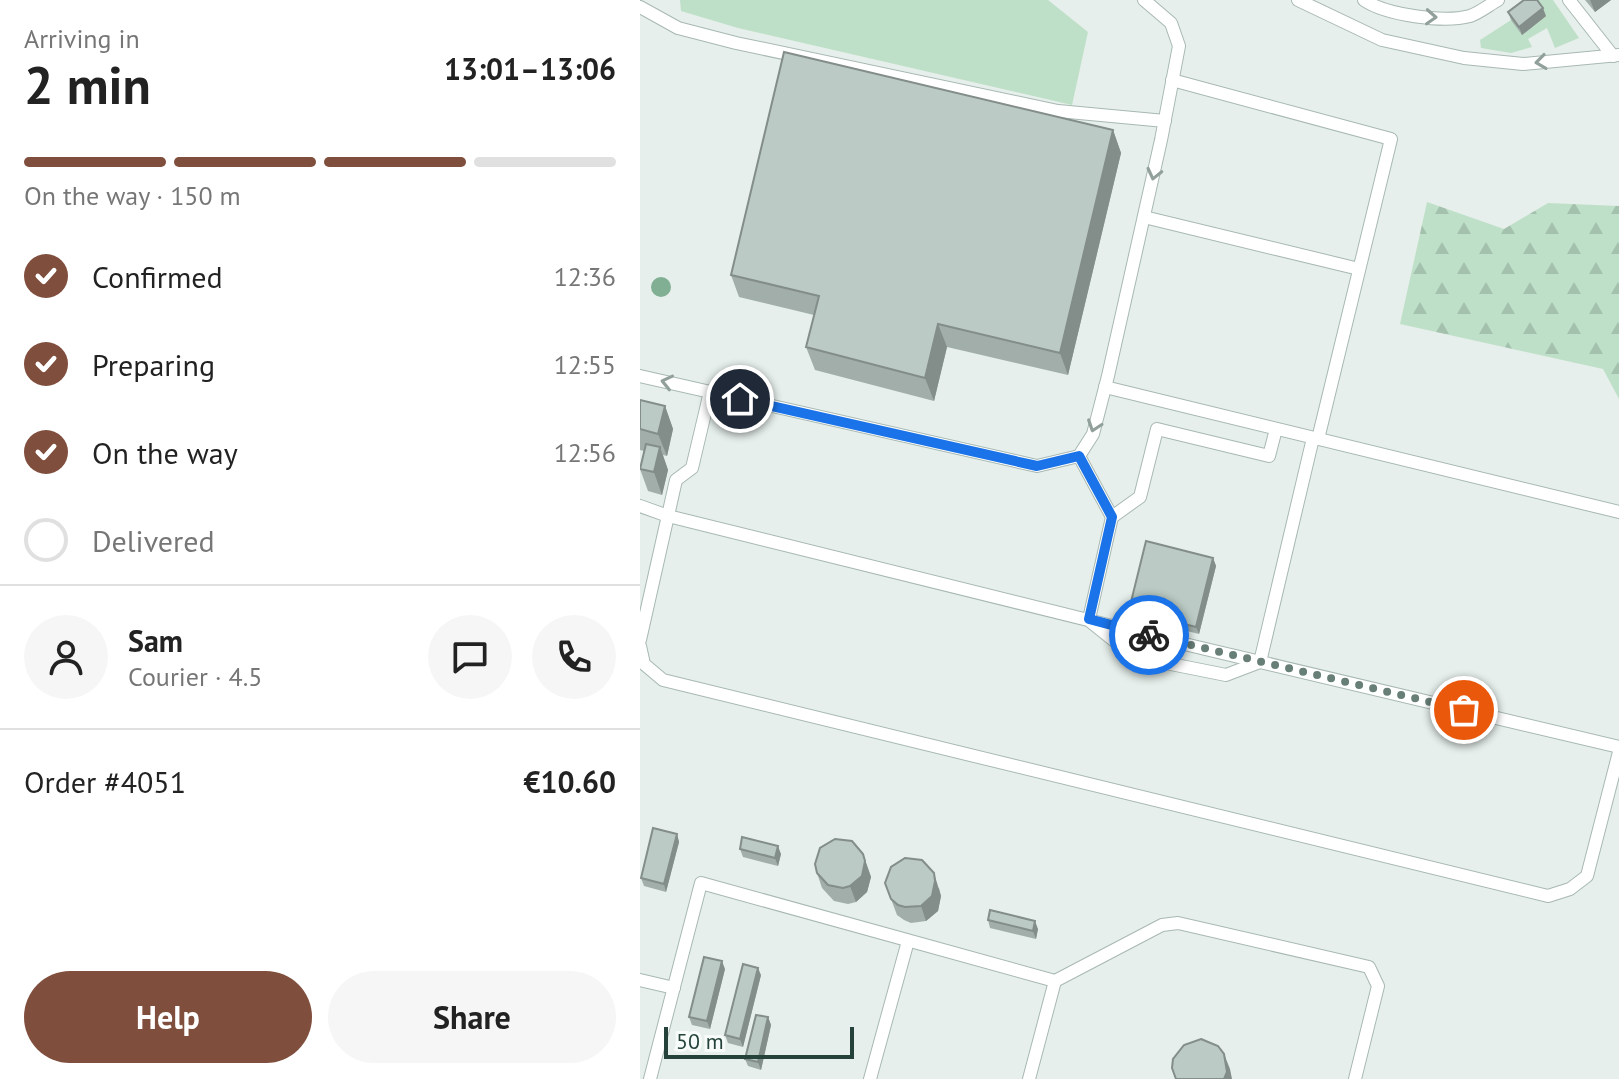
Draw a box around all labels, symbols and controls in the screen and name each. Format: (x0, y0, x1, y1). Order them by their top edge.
one-way arrow (1425, 8, 1438, 25)
text: Arriving in (24, 22, 140, 55)
text: 13:01–13:06 (444, 49, 616, 88)
text: 2 min (24, 51, 151, 118)
one-way arrow (1534, 53, 1547, 70)
one-way arrow (1146, 166, 1163, 180)
text: On the way · 150 m (24, 179, 241, 212)
icon: check (24, 254, 68, 298)
text: Confirmed (92, 257, 223, 296)
text: 12:36 (554, 260, 616, 293)
icon: check (24, 342, 68, 386)
text: Preparing (92, 345, 215, 384)
text: 12:55 (554, 348, 616, 381)
pin (706, 365, 774, 433)
one-way arrow (660, 374, 674, 391)
icon: home (718, 377, 762, 421)
one-way arrow (1087, 419, 1103, 433)
icon: check (24, 430, 68, 474)
text: On the way (92, 433, 238, 472)
text: 12:56 (554, 436, 616, 469)
text: Delivered (92, 521, 215, 560)
courier (1109, 595, 1189, 675)
icon: bike (1127, 613, 1171, 657)
button: person (24, 615, 108, 699)
button: chat (428, 615, 512, 699)
button: phone (532, 615, 616, 699)
text: Sam (128, 621, 183, 660)
text: Courier · 4.5 (128, 660, 262, 693)
pin (1430, 676, 1498, 744)
icon: bag (1442, 688, 1486, 732)
text: Order #4051 (24, 762, 186, 801)
text: €10.60 (524, 762, 616, 801)
button: Help (24, 971, 312, 1063)
button: Share (328, 971, 616, 1063)
scale bar (664, 1023, 854, 1059)
text: 50 m (676, 1027, 724, 1055)

